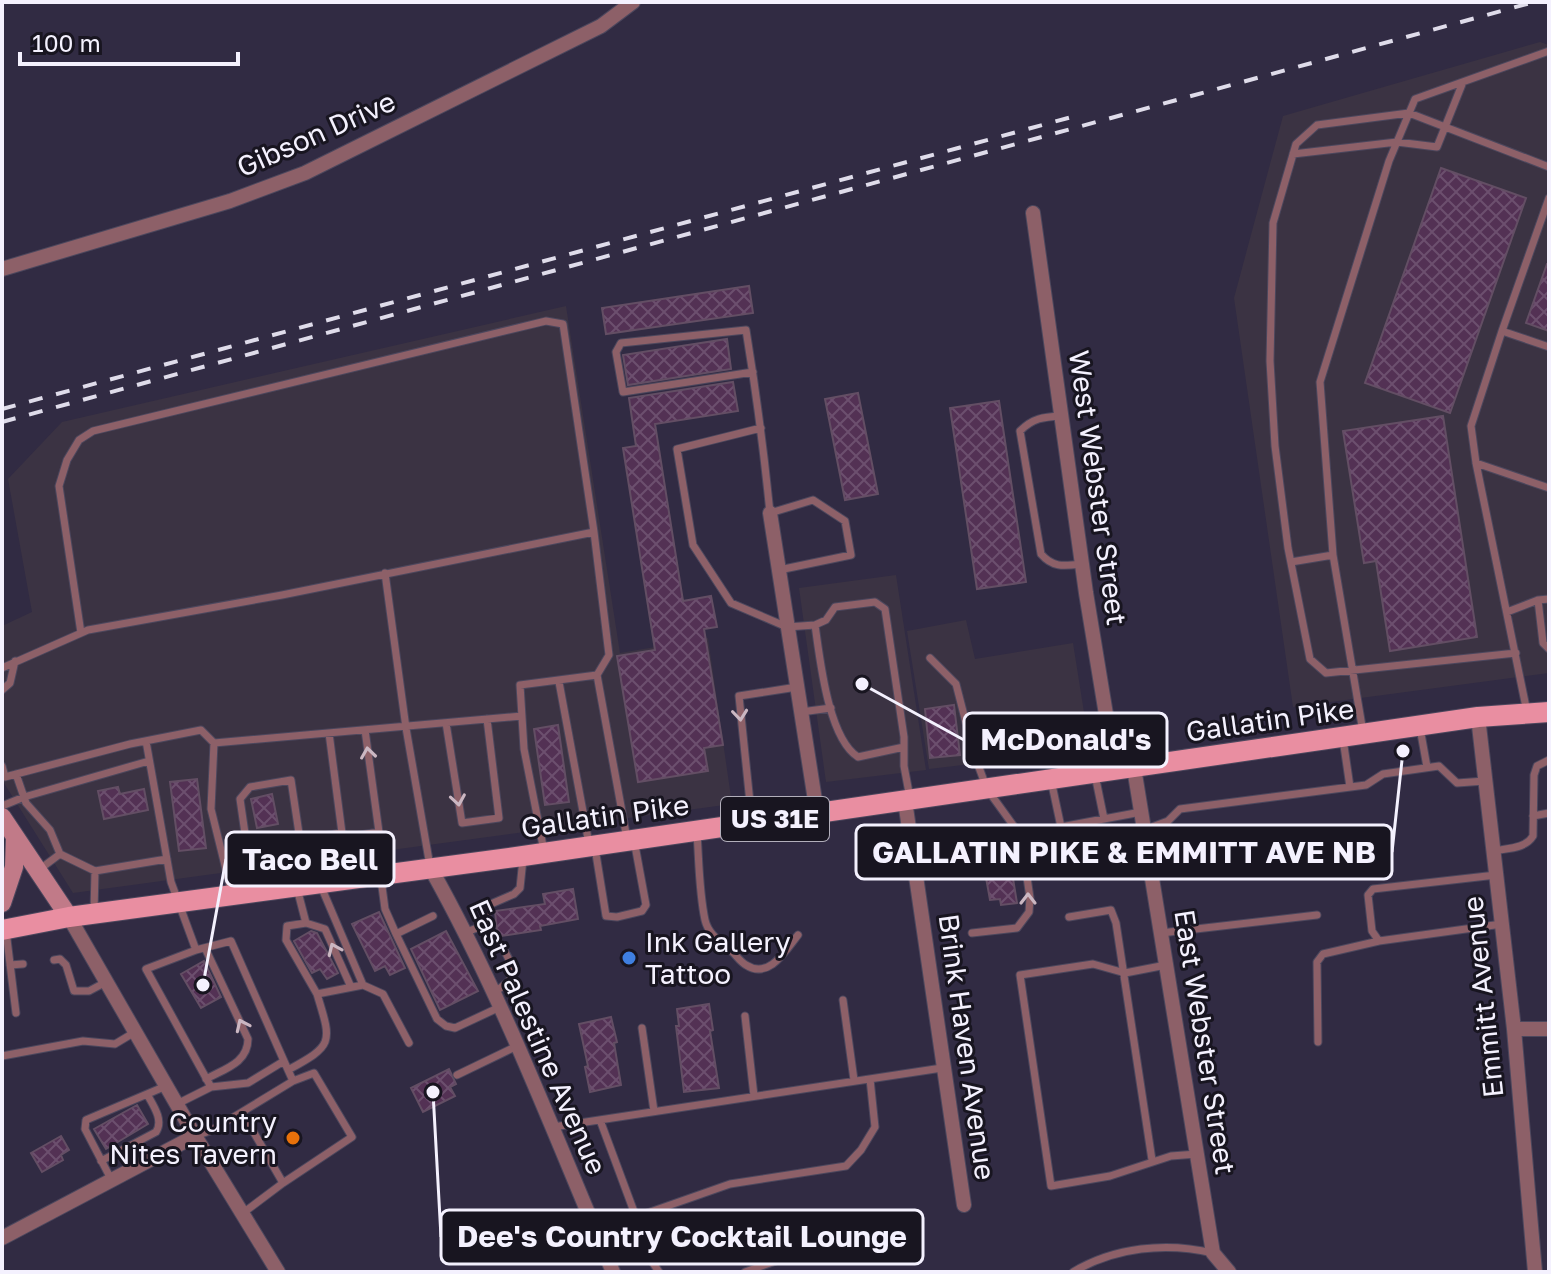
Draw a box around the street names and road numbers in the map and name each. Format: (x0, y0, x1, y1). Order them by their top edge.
street label: Gibson Drive (232, 84, 400, 183)
street label: West Webster Street (1063, 348, 1134, 628)
street label: Gallatin Pike (1184, 691, 1356, 748)
street label: Gallatin Pike (519, 787, 691, 844)
road number: US 31E (721, 797, 829, 841)
street label: East Palestine Avenue (463, 894, 614, 1179)
street label: Emmitt Avenue (1456, 895, 1509, 1099)
street label: East Webster Street (1168, 907, 1243, 1177)
street label: Brink Haven Avenue (932, 912, 1002, 1182)

